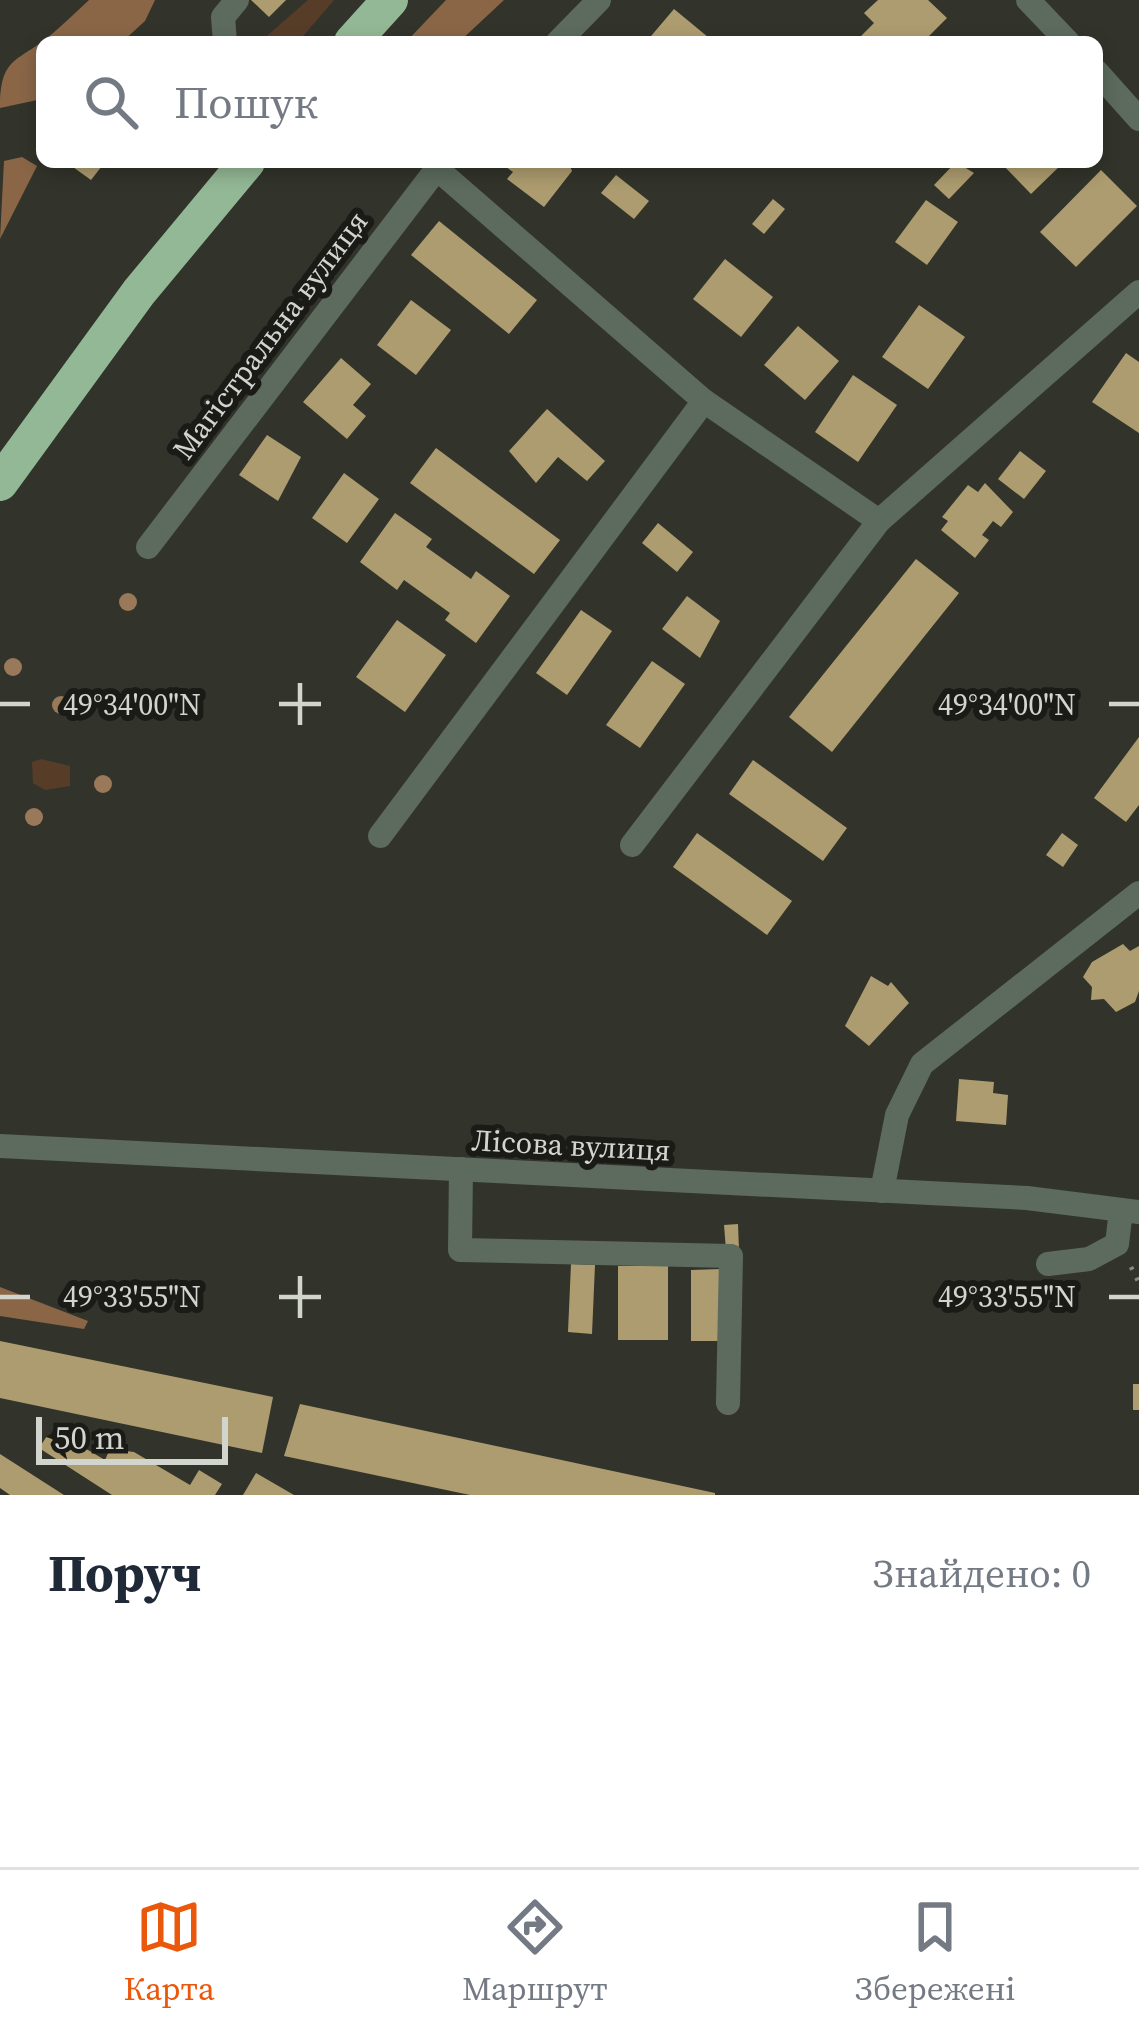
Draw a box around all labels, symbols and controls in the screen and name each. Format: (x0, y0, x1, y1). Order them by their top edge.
search box (36, 36, 1103, 168)
icon: search (78, 69, 144, 135)
text: Пошук (174, 71, 318, 133)
street label: Магістральна вулиця (163, 202, 377, 468)
text: 49°34'00"N (63, 684, 201, 725)
text: 49°34'00"N (938, 684, 1076, 725)
street label: Лісова вулиця (470, 1119, 672, 1171)
text: 49°33'55"N (63, 1276, 201, 1317)
text: 49°33'55"N (938, 1276, 1076, 1317)
scale bar (36, 1411, 228, 1464)
text: 50 m (54, 1415, 124, 1460)
text: Поруч (48, 1538, 202, 1608)
text: Знайдено: 0 (872, 1547, 1091, 1600)
tab: Карта (124, 1894, 215, 2011)
tab: Маршрут (462, 1894, 608, 2011)
tab: Збережені (855, 1894, 1015, 2011)

